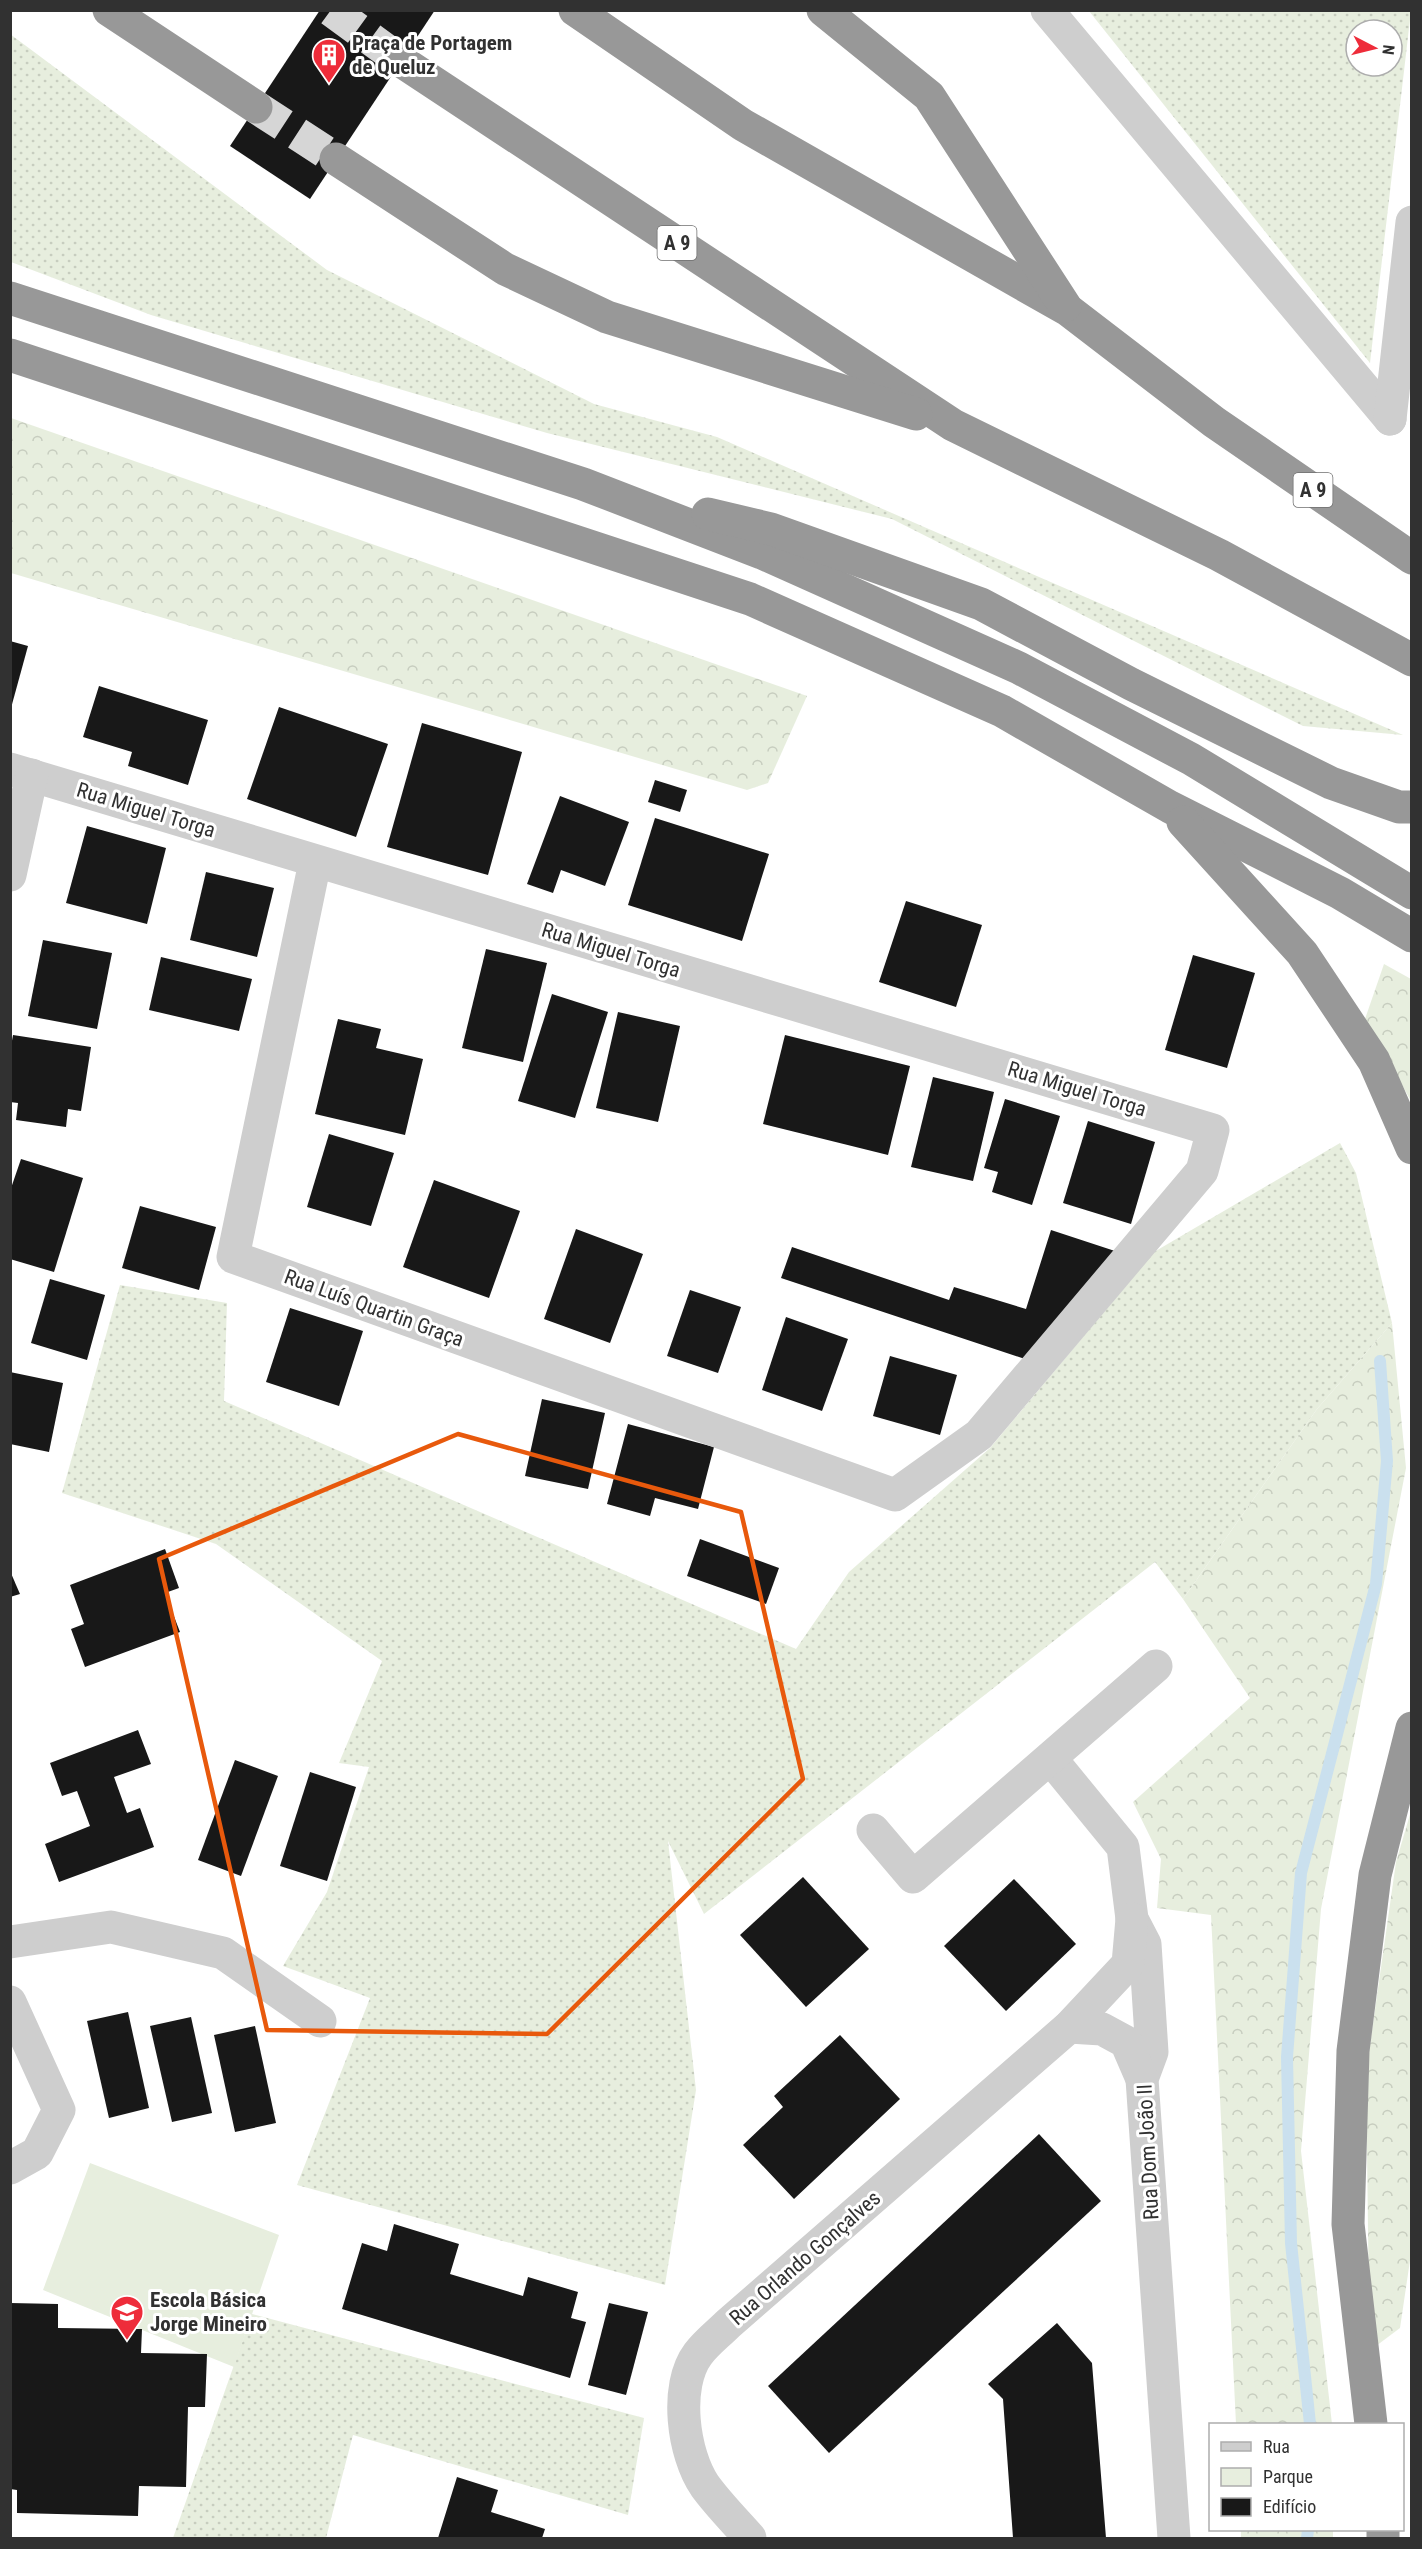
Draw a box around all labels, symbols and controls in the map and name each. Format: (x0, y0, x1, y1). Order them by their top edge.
north arrow (1344, 18, 1404, 78)
place label: Praça de Portagem de Queluz (352, 31, 512, 79)
building icon: Praça de Portagem de Queluz (311, 37, 347, 84)
text: N (1378, 44, 1398, 56)
road number: A 9 (658, 226, 696, 260)
road number: A 9 (1294, 473, 1332, 507)
street label: Rua Miguel Torga (74, 778, 218, 842)
street label: Rua Miguel Torga (539, 918, 683, 982)
street label: Rua Miguel Torga (1005, 1057, 1149, 1121)
street label: Rua Luís Quartin Graça (281, 1264, 467, 1352)
street label: Rua Dom João II (1132, 2083, 1164, 2221)
street label: Rua Orlando Gonçalves (725, 2186, 885, 2330)
place label: Escola Básica Jorge Mineiro (150, 2288, 267, 2336)
school or university icon: Escola Básica Jorge Mineiro (109, 2294, 145, 2341)
legend (1209, 2423, 1404, 2531)
text: Rua (1263, 2436, 1290, 2457)
text: Parque (1263, 2466, 1313, 2487)
text: Edifício (1263, 2496, 1316, 2517)

